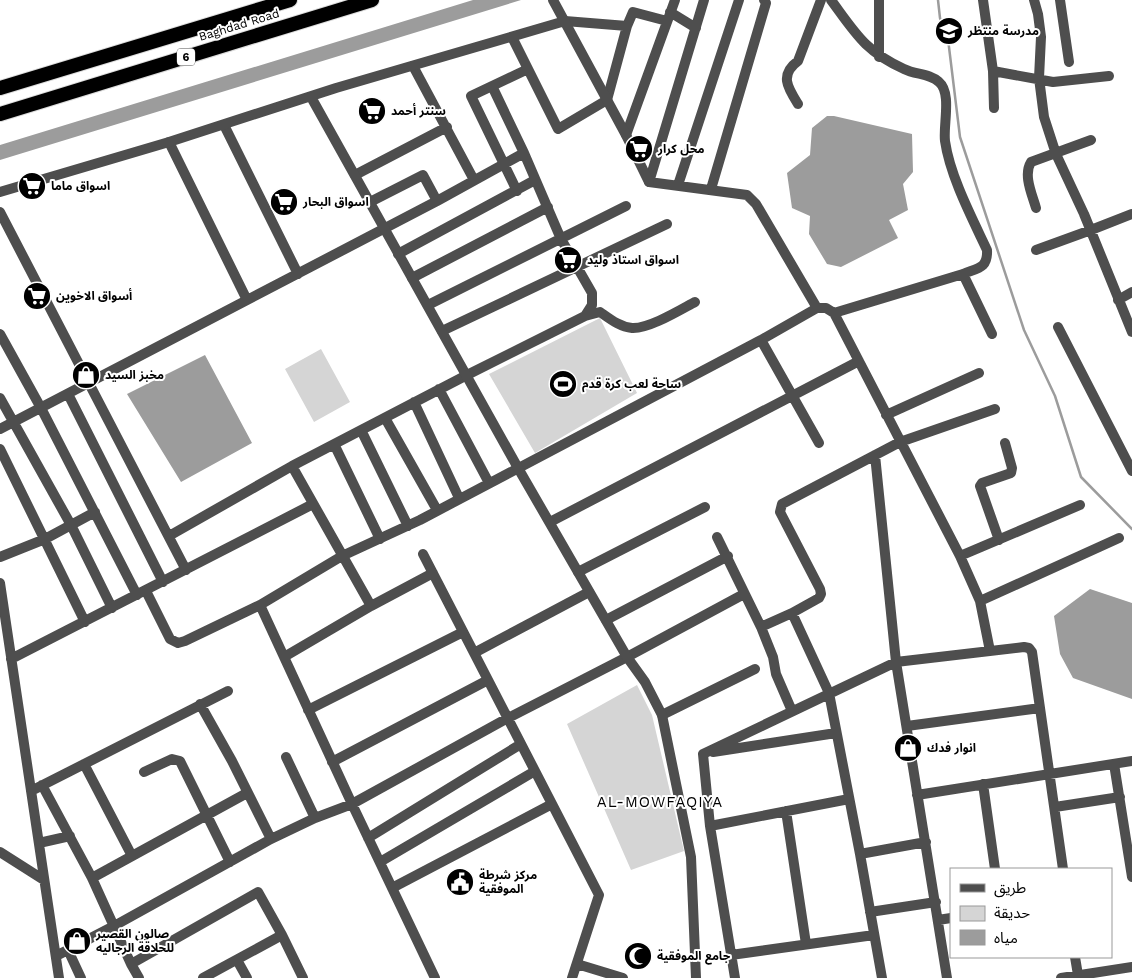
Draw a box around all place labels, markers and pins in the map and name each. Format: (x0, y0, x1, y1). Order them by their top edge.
school or university icon: مدرسة منتظر (934, 16, 964, 46)
place label: مدرسة منتظر (967, 24, 1039, 38)
supermarket icon: سنتر أحمد (357, 96, 387, 126)
place label: سنتر أحمد (391, 103, 446, 118)
supermarket icon: محل كرار (624, 134, 654, 164)
place label: محل كرار (657, 142, 705, 156)
supermarket icon: اسواق ماما (17, 171, 47, 201)
place label: اسواق ماما (51, 179, 110, 193)
supermarket icon: اسواق البحار (269, 187, 299, 217)
place label: اسواق البحار (302, 195, 369, 209)
supermarket icon: اسواق استاذ وليد (553, 245, 583, 275)
place label: اسواق استاذ وليد (587, 253, 679, 267)
supermarket icon: أسواق الاخوين (22, 281, 52, 311)
place label: أسواق الاخوين (56, 288, 132, 303)
shop icon: مخبز السيد (71, 360, 101, 390)
place label: مخبز السيد (105, 368, 164, 382)
sports icon: ساحة لعب كرة قدم (548, 369, 578, 399)
place label: ساحة لعب كرة قدم (582, 377, 681, 393)
shop icon: انوار فدك (893, 733, 923, 763)
place label: انوار فدك (927, 741, 976, 755)
public building icon: مركز شرطة الموفقية (445, 867, 475, 897)
place label: مركز شرطة الموفقية (479, 868, 537, 896)
shop icon: صالون القصير للحلاقة الرجاليه (62, 926, 92, 956)
place label: صالون القصير للحلاقة الرجاليه (95, 927, 174, 955)
mosque icon: جامع الموفقية (623, 941, 653, 971)
place label: جامع الموفقية (657, 949, 731, 965)

